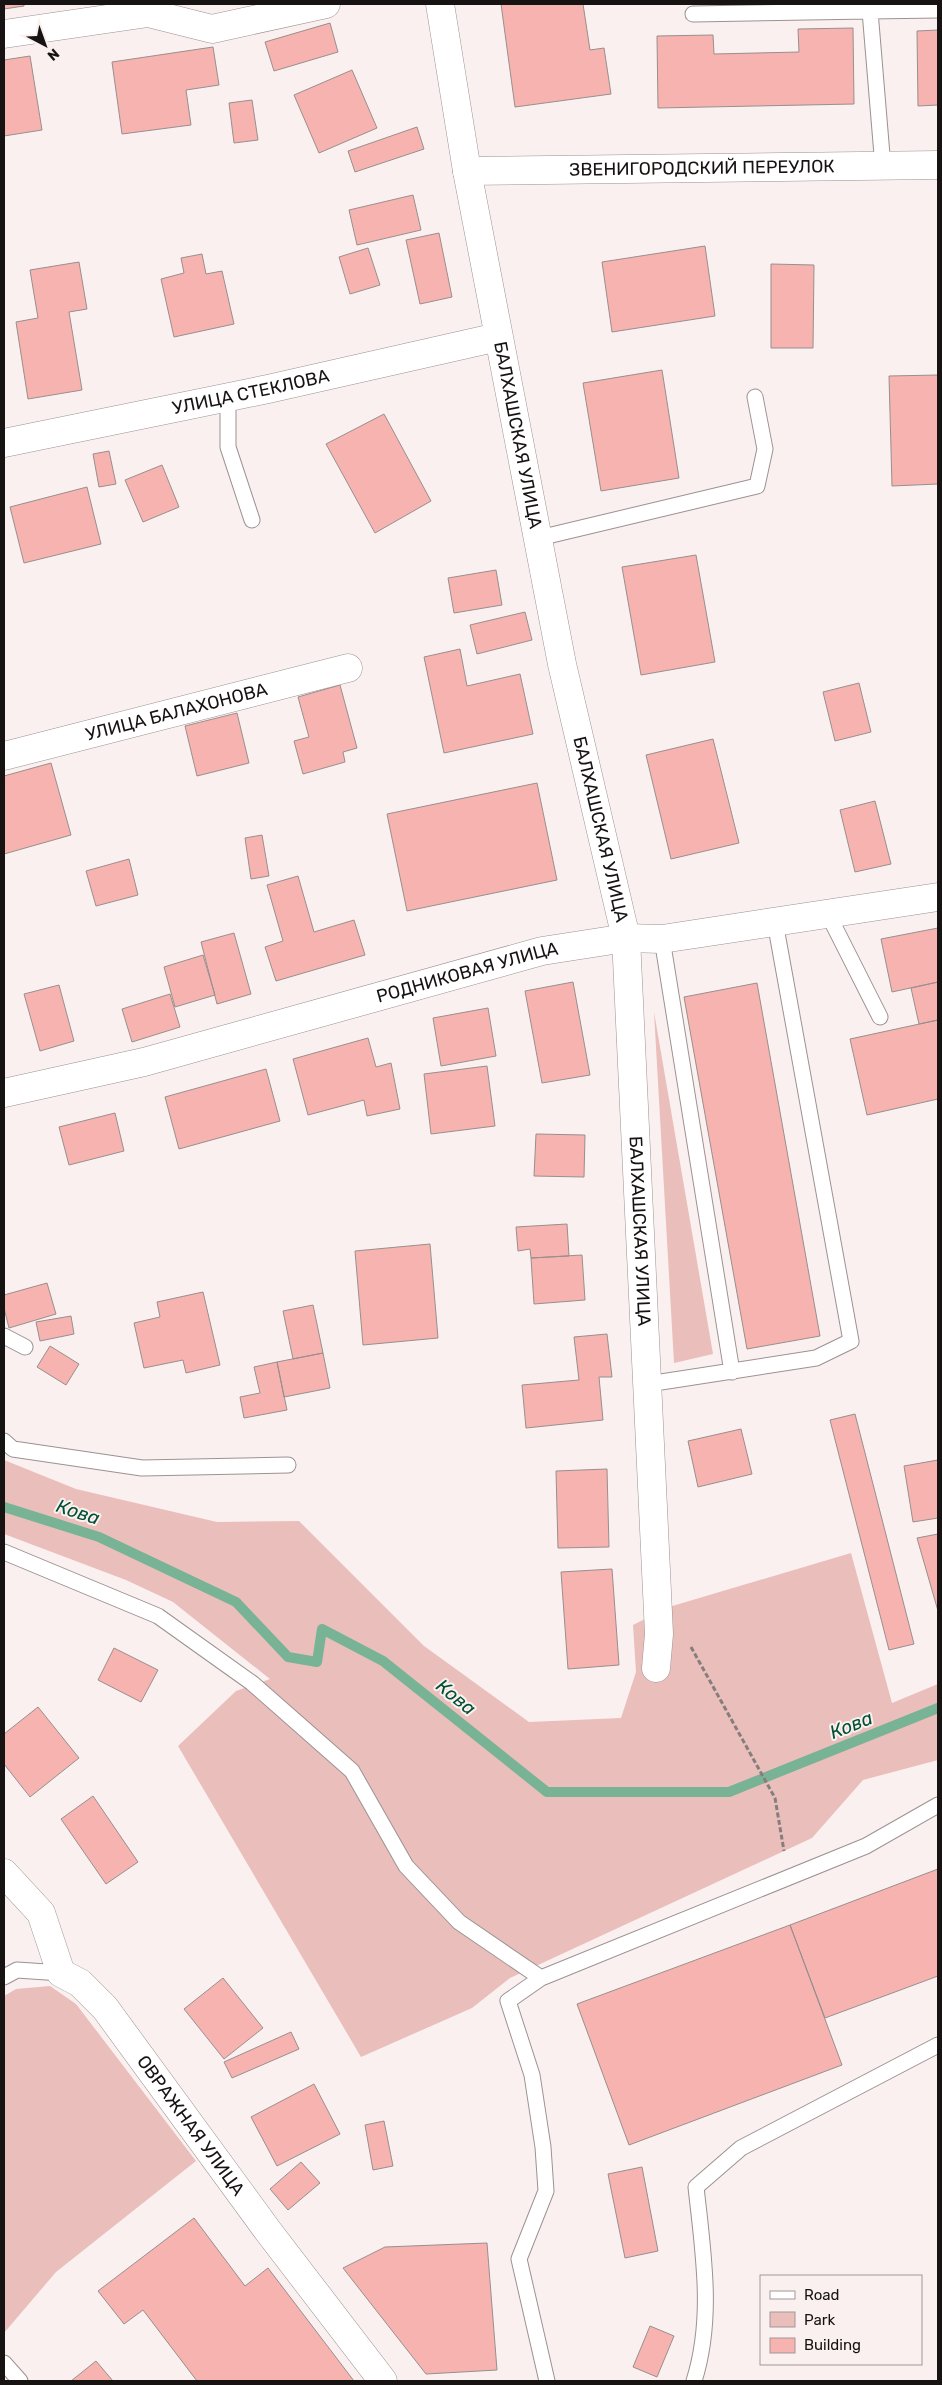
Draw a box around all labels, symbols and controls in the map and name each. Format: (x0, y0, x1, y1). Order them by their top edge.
north arrow (20, 20, 70, 70)
text: N (44, 45, 63, 64)
street label: ЗВЕНИГОРОДСКИЙ ПЕРЕУЛОК (569, 155, 835, 181)
street label: БАЛХАШСКАЯ УЛИЦА (489, 339, 547, 530)
street label: УЛИЦА СТЕКЛОВА (170, 365, 331, 419)
street label: УЛИЦА БАЛАХОНОВА (83, 678, 270, 746)
street label: БАЛХАШСКАЯ УЛИЦА (568, 734, 633, 924)
street label: РОДНИКОВАЯ УЛИЦА (374, 938, 560, 1008)
street label: БАЛХАШСКАЯ УЛИЦА (624, 1135, 655, 1327)
water label: Кова (53, 1494, 103, 1530)
water label: Кова (432, 1674, 480, 1720)
water label: Кова (826, 1706, 876, 1744)
street label: ОВРАЖНАЯ УЛИЦА (132, 2051, 249, 2200)
legend (760, 2275, 922, 2365)
text: Road (804, 2286, 840, 2304)
text: Park (804, 2311, 835, 2329)
text: Building (804, 2336, 861, 2354)

